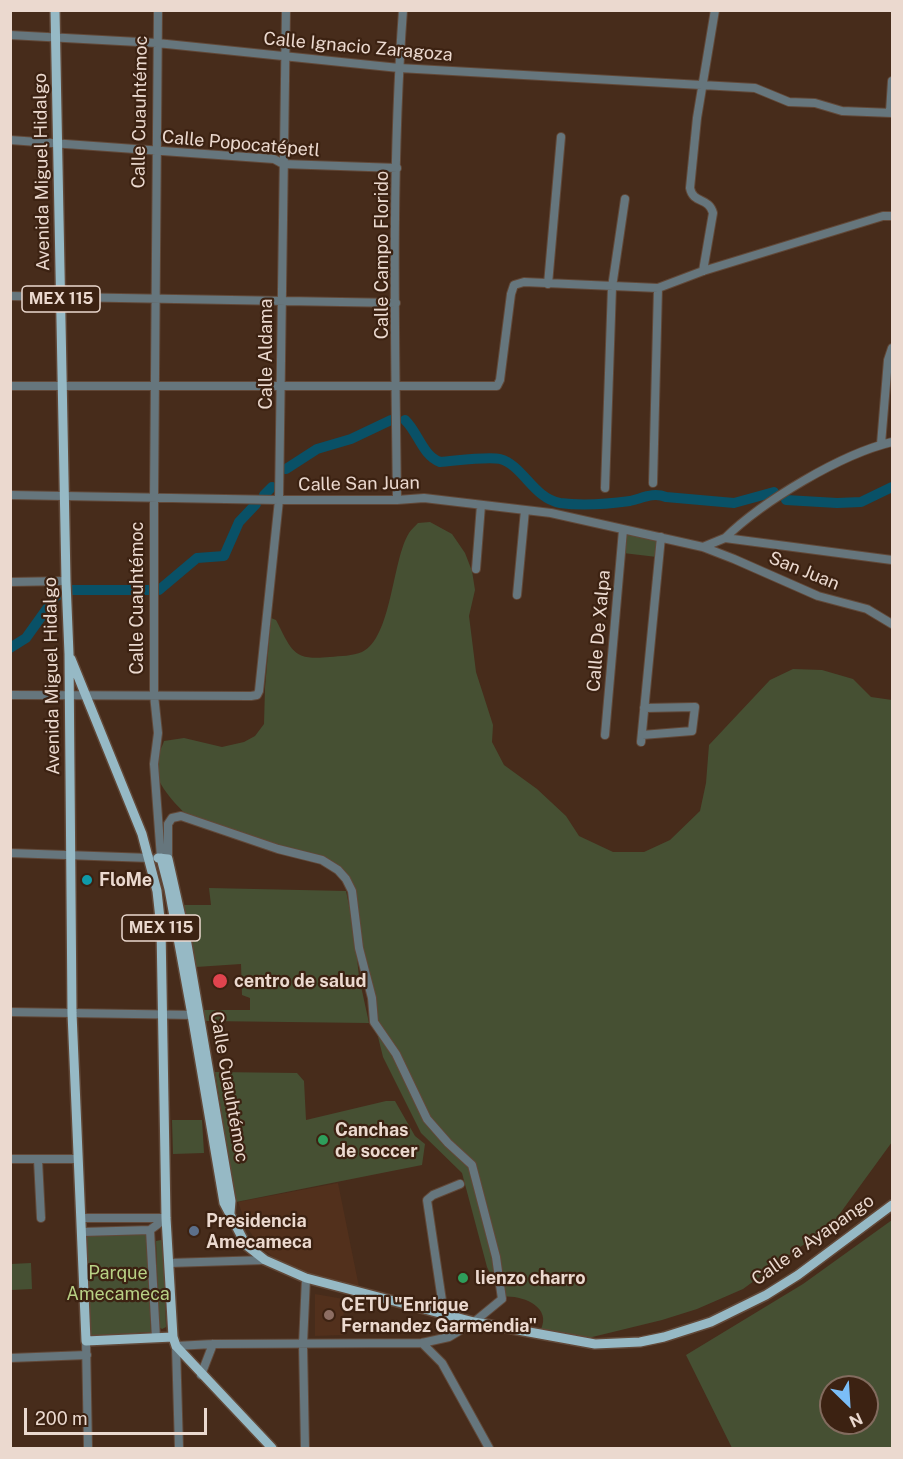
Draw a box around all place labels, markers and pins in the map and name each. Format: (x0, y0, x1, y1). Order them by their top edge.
place label: FloMe (99, 869, 152, 891)
marker: FloMe (80, 873, 94, 887)
place label: centro de salud (234, 970, 366, 992)
marker: centro de salud (211, 972, 229, 990)
place label: Canchas de soccer (335, 1119, 418, 1162)
marker: Canchas de soccer (316, 1133, 330, 1147)
place label: Presidencia Amecameca (206, 1210, 312, 1252)
marker: Presidencia Amecameca (187, 1224, 201, 1238)
place label: lienzo charro (475, 1267, 586, 1289)
marker: lienzo charro (456, 1271, 470, 1285)
place label: CETU "Enrique Fernandez Garmendia" (341, 1294, 537, 1336)
marker: CETU "Enrique Fernandez Garmendia" (322, 1308, 336, 1322)

